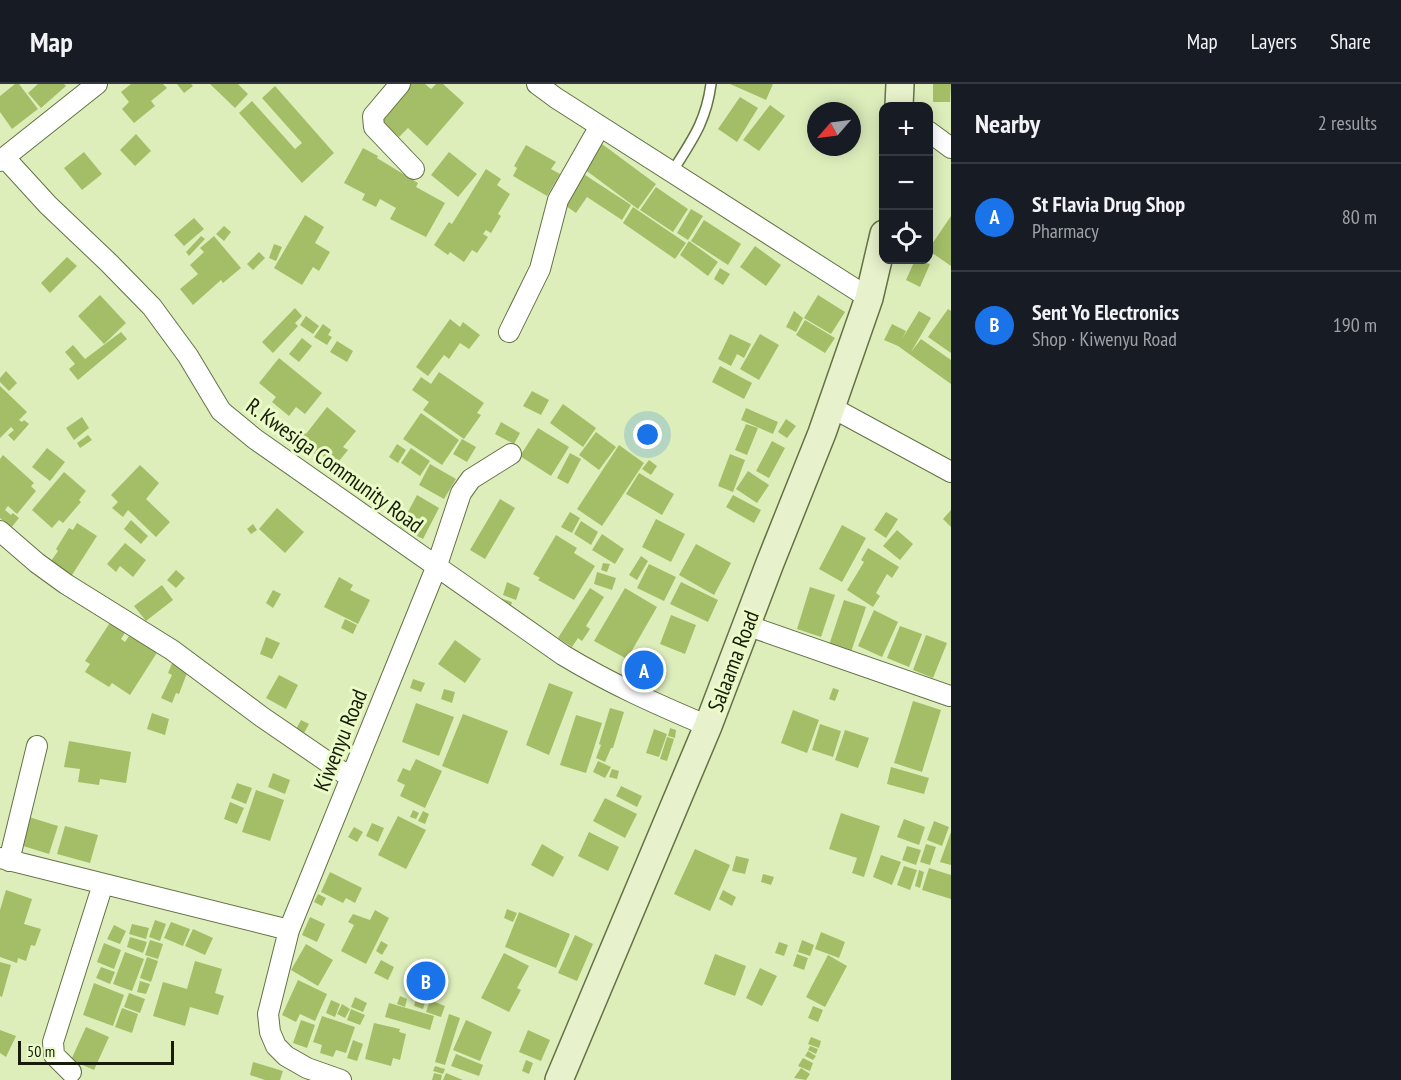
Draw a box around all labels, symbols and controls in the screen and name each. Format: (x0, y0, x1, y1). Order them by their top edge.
text: Map (30, 23, 73, 60)
text: Map (1187, 28, 1218, 55)
text: Layers (1251, 28, 1297, 55)
text: Share (1330, 28, 1371, 55)
north arrow (807, 102, 861, 156)
map controls (879, 102, 933, 264)
button: + (879, 102, 933, 156)
text: Nearby (975, 107, 1040, 140)
text: 2 results (1318, 110, 1377, 136)
button: − (879, 156, 933, 210)
text: St Flavia Drug Shop (1032, 190, 1185, 218)
text: A (989, 204, 1000, 230)
text: 80 m (1342, 204, 1377, 230)
button: locate (879, 210, 933, 264)
text: Pharmacy (1032, 218, 1099, 244)
text: Sent Yo Electronics (1032, 298, 1179, 326)
text: B (990, 312, 999, 338)
text: 190 m (1333, 312, 1377, 338)
text: Shop · Kiwenyu Road (1032, 326, 1177, 352)
street label: R. Kwesiga Community Road (241, 391, 429, 539)
your location (633, 420, 662, 449)
street label: Salaama Road (701, 606, 765, 716)
pin: A (624, 648, 664, 692)
street label: Kiwenyu Road (307, 685, 373, 795)
pin: B (406, 958, 446, 1004)
scale bar (18, 1038, 174, 1066)
text: 50 m (27, 1041, 55, 1061)

